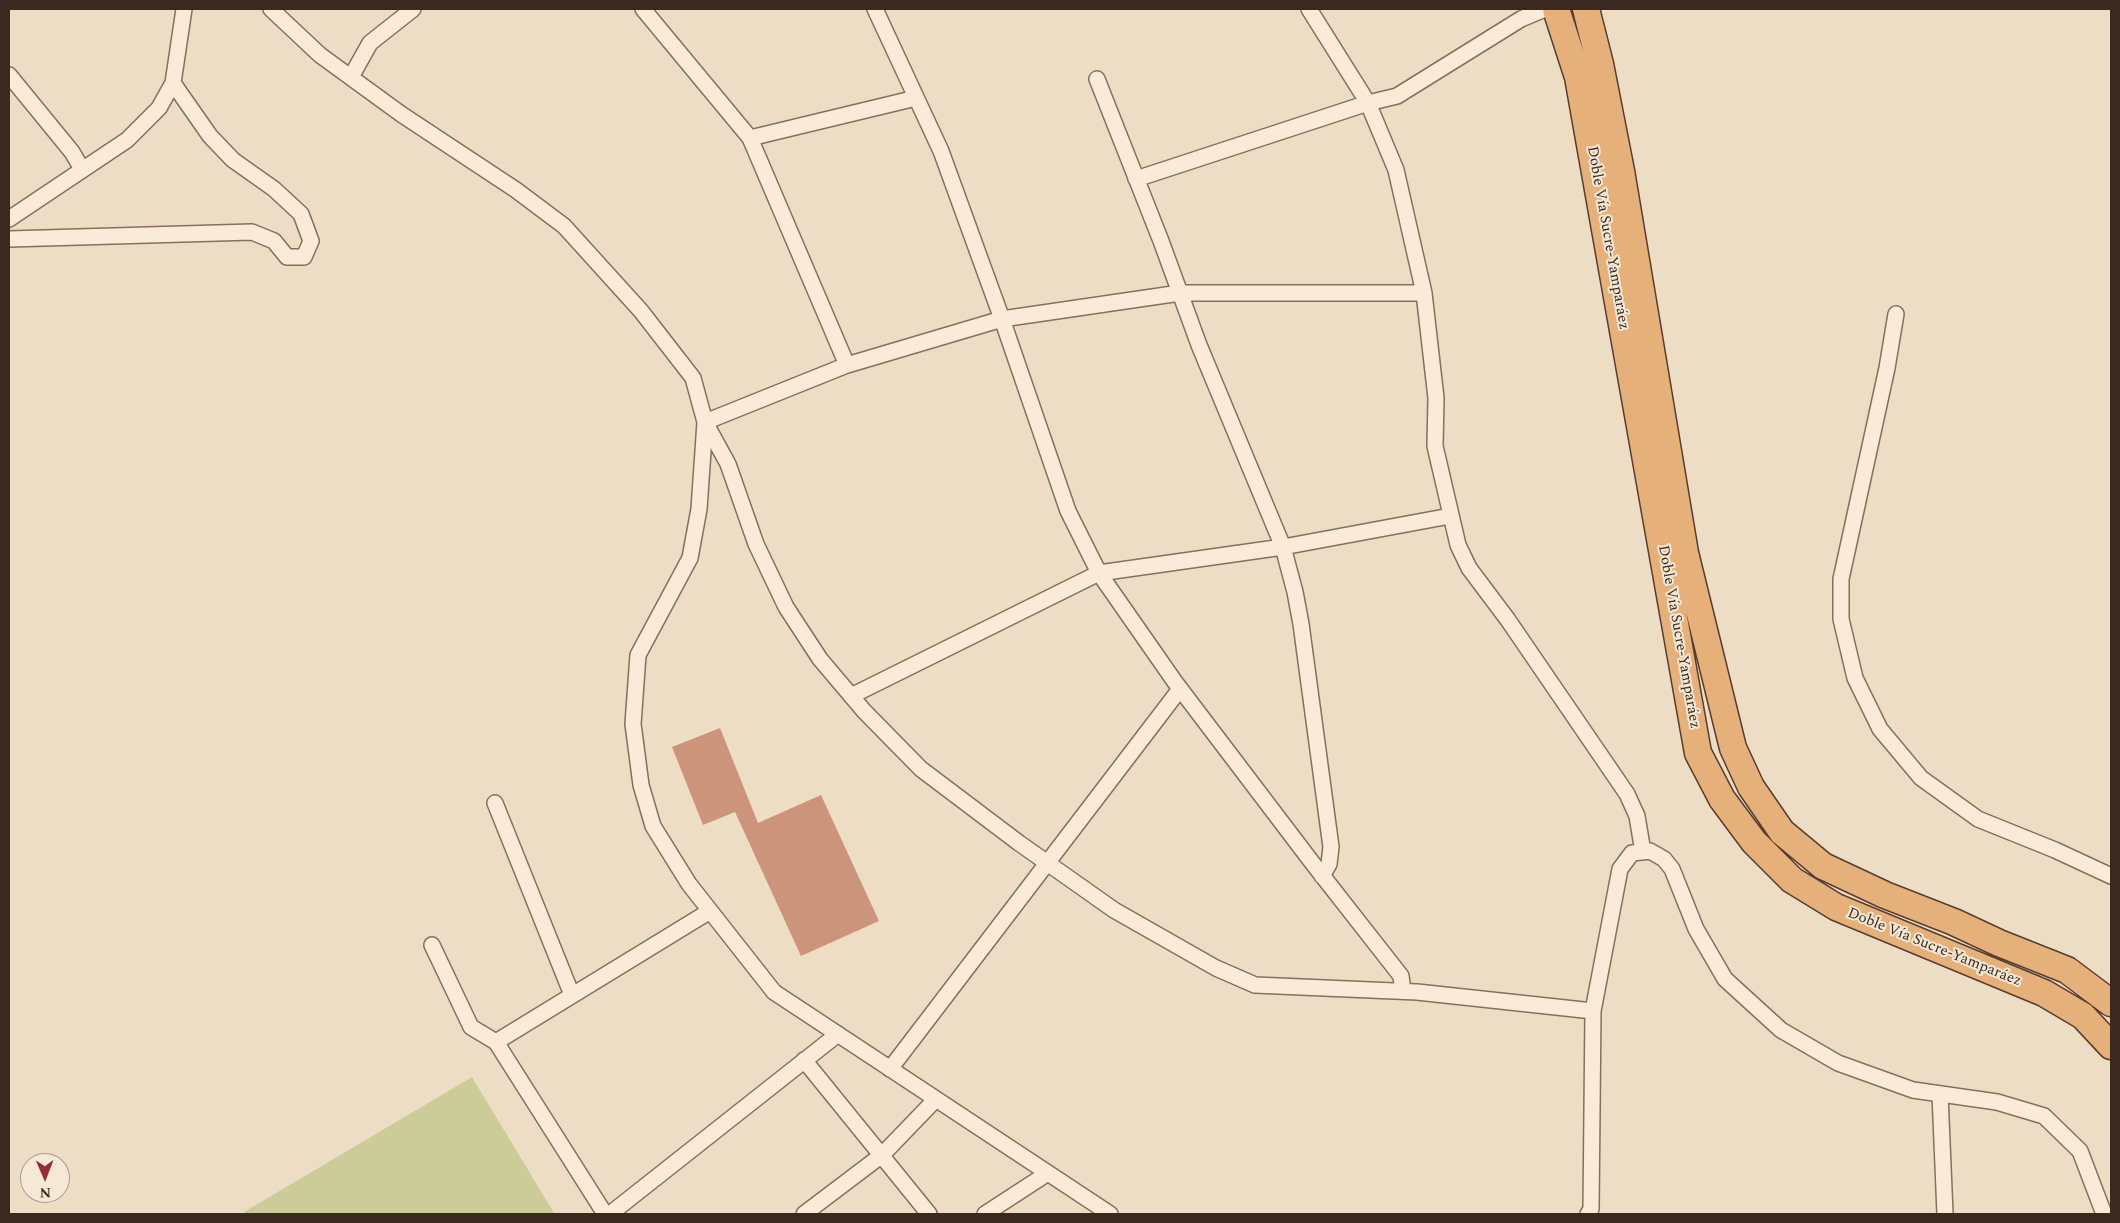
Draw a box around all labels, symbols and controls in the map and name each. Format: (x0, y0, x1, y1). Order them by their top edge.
street label: Doble Vía Sucre-Yamparáez (1582, 145, 1632, 331)
street label: Doble Vía Sucre-Yamparáez (1653, 544, 1703, 730)
street label: Doble Vía Sucre-Yamparáez (1844, 905, 2024, 991)
north arrow (20, 1153, 70, 1203)
text: N (39, 1182, 51, 1203)

